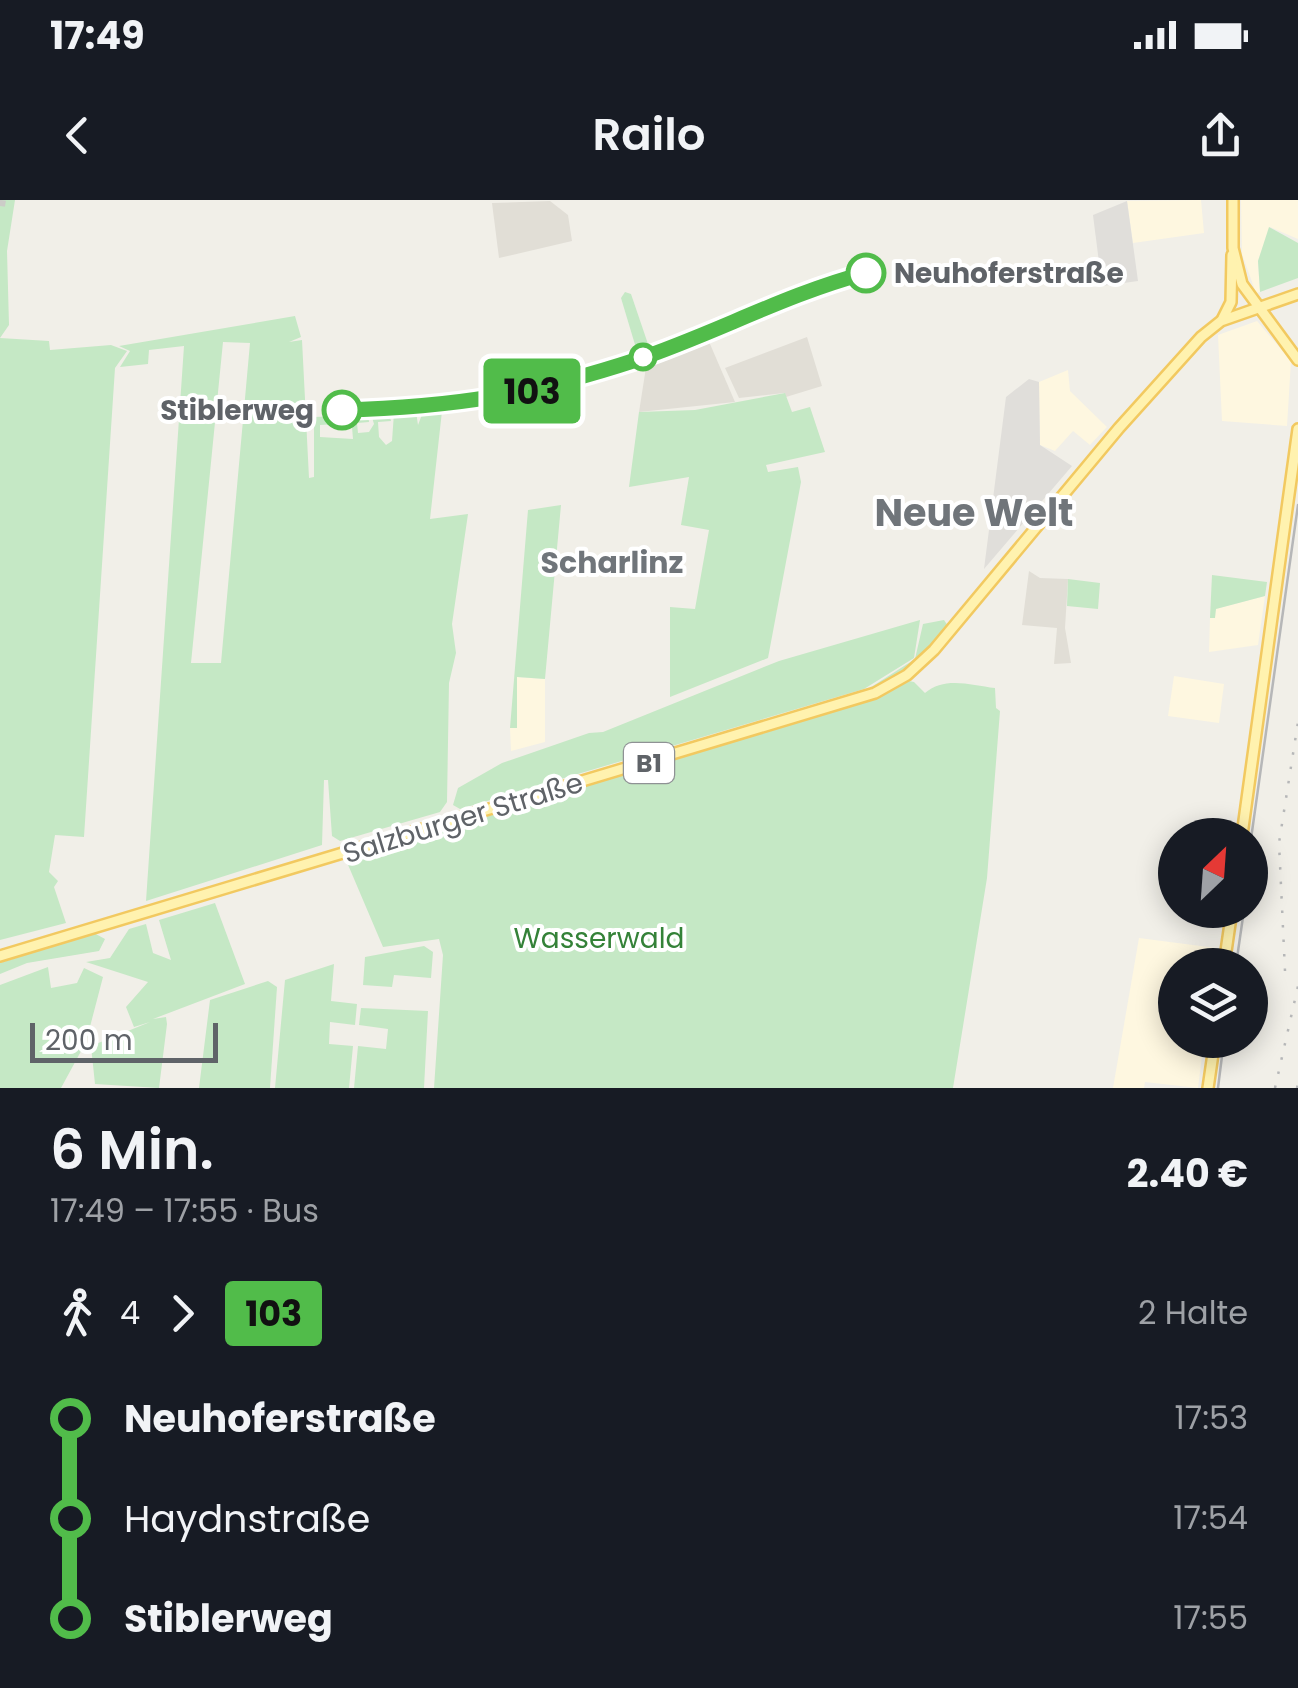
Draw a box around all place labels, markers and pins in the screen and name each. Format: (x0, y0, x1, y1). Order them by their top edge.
marker: Neuhoferstraße (847, 254, 885, 292)
place label: Neuhoferstraße (894, 254, 1124, 293)
unlabelled marker (630, 344, 656, 370)
place label: Stiblerweg (160, 391, 314, 430)
marker: Stiblerweg (323, 391, 361, 429)

